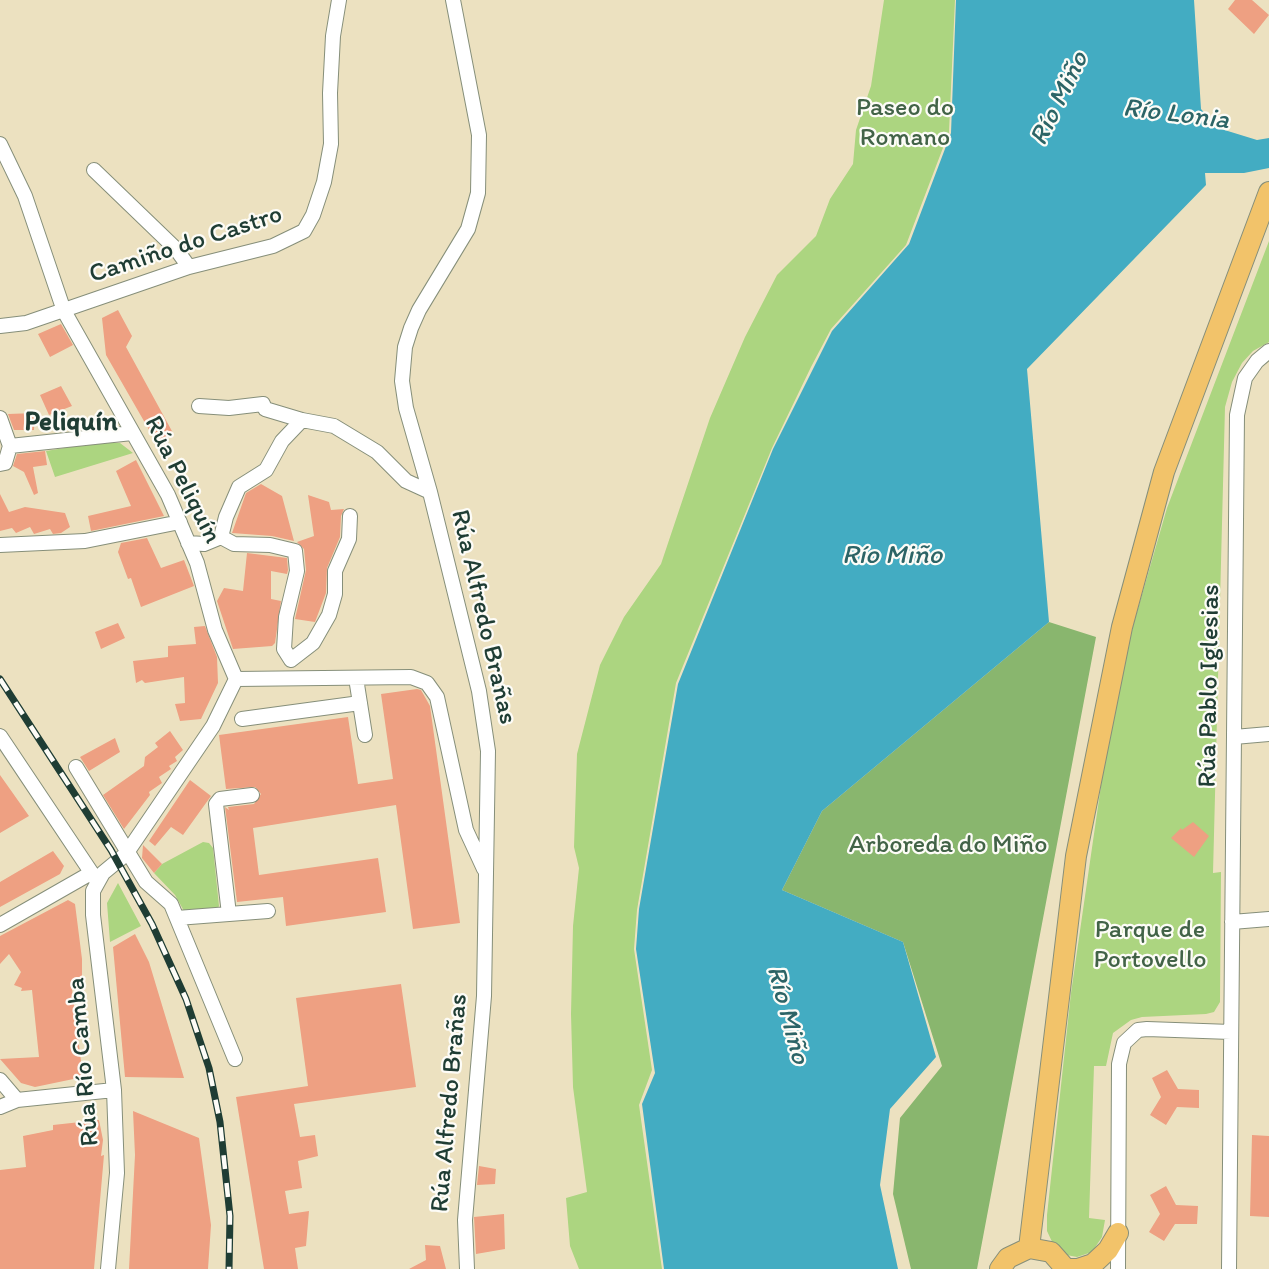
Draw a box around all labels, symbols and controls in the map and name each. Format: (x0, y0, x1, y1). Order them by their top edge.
water label: Río Miño (1023, 47, 1097, 151)
park label: Paseo do Romano (856, 92, 954, 154)
water label: Río Lonia (1121, 92, 1231, 138)
street label: Camiño do Castro (86, 199, 286, 291)
district label: Peliquín (24, 407, 118, 439)
street label: Rúa Peliquín (137, 411, 227, 549)
street label: Rúa Alfredo Brañas (443, 507, 523, 727)
water label: Río Miño (842, 540, 942, 572)
street label: Rúa Pablo Iglesias (1193, 584, 1227, 788)
park label: Arboreda do Miño (849, 829, 1047, 861)
park label: Parque de Portovello (1093, 914, 1207, 976)
water label: Río Miño (758, 962, 816, 1068)
street label: Rúa Río Camba (61, 976, 107, 1148)
street label: Rúa Alfredo Brañas (425, 992, 475, 1214)

